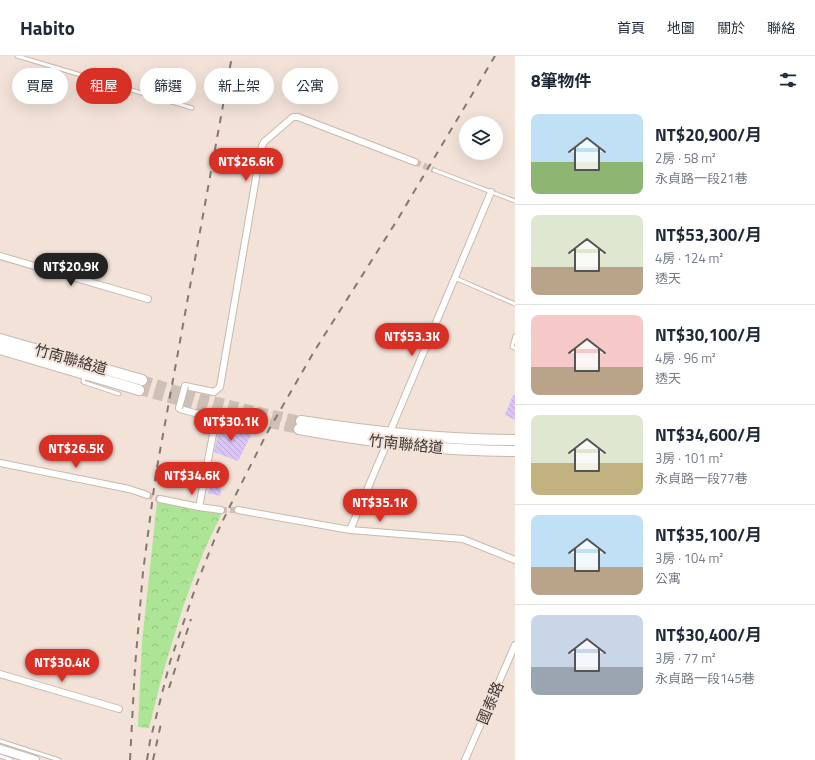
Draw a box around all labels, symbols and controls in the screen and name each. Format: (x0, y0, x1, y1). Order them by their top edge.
text: Habito (20, 13, 75, 42)
text: 首頁 (617, 17, 645, 38)
text: 地圖 (667, 17, 695, 38)
text: 關於 (717, 17, 745, 38)
text: 聯絡 (767, 17, 795, 38)
chip: 買屋 (12, 68, 68, 104)
chip: 租屋 (76, 68, 132, 104)
chip: 篩選 (140, 68, 196, 104)
chip: 新上架 (204, 68, 274, 104)
chip: 公寓 (282, 68, 338, 104)
text: 8筆物件 (531, 68, 592, 94)
icon: filters (777, 69, 799, 91)
map controls (459, 116, 503, 160)
button: layers (459, 116, 503, 160)
text: NT$20,900/月 (655, 122, 762, 148)
icon: home (563, 130, 611, 178)
pin: NT$26.6K (205, 148, 287, 182)
text: 2房 · 58 m² (655, 148, 716, 168)
text: NT$26.6K (218, 151, 274, 171)
text: 永貞路一段21巷 (655, 168, 748, 188)
text: NT$53,300/月 (655, 222, 762, 248)
icon: home (563, 231, 611, 279)
text: 4房 · 124 m² (655, 248, 723, 268)
pin: NT$20.9K (30, 253, 112, 287)
text: NT$20.9K (43, 256, 99, 276)
text: 透天 (655, 268, 681, 288)
text: NT$30,100/月 (655, 322, 762, 348)
pin: NT$53.3K (371, 323, 453, 357)
text: NT$53.3K (384, 326, 440, 346)
icon: home (563, 331, 611, 379)
street label: 竹南聯絡道 (32, 338, 110, 380)
text: 4房 · 96 m² (655, 348, 716, 368)
text: 透天 (655, 368, 681, 388)
pin: NT$30.1K (190, 408, 272, 442)
text: NT$30.1K (203, 411, 259, 431)
text: NT$34,600/月 (655, 422, 762, 448)
street label: 竹南聯絡道 (367, 429, 445, 459)
icon: home (563, 431, 611, 479)
pin: NT$26.5K (35, 435, 117, 469)
text: NT$26.5K (48, 438, 104, 458)
text: 3房 · 101 m² (655, 448, 723, 468)
pin: NT$34.6K (151, 462, 233, 496)
text: NT$34.6K (164, 465, 220, 485)
text: 永貞路一段77巷 (655, 468, 748, 488)
pin: NT$35.1K (339, 489, 421, 523)
text: NT$35.1K (352, 492, 408, 512)
text: NT$35,100/月 (655, 522, 762, 548)
icon: home (563, 531, 611, 579)
text: 3房 · 104 m² (655, 548, 723, 568)
text: 公寓 (655, 568, 681, 588)
text: NT$30,400/月 (655, 622, 762, 648)
icon: home (563, 631, 611, 679)
text: 3房 · 77 m² (655, 648, 716, 668)
pin: NT$30.4K (21, 649, 103, 683)
text: NT$30.4K (34, 652, 90, 672)
text: 永貞路一段145巷 (655, 668, 755, 688)
street label: 國泰路 (471, 678, 509, 728)

